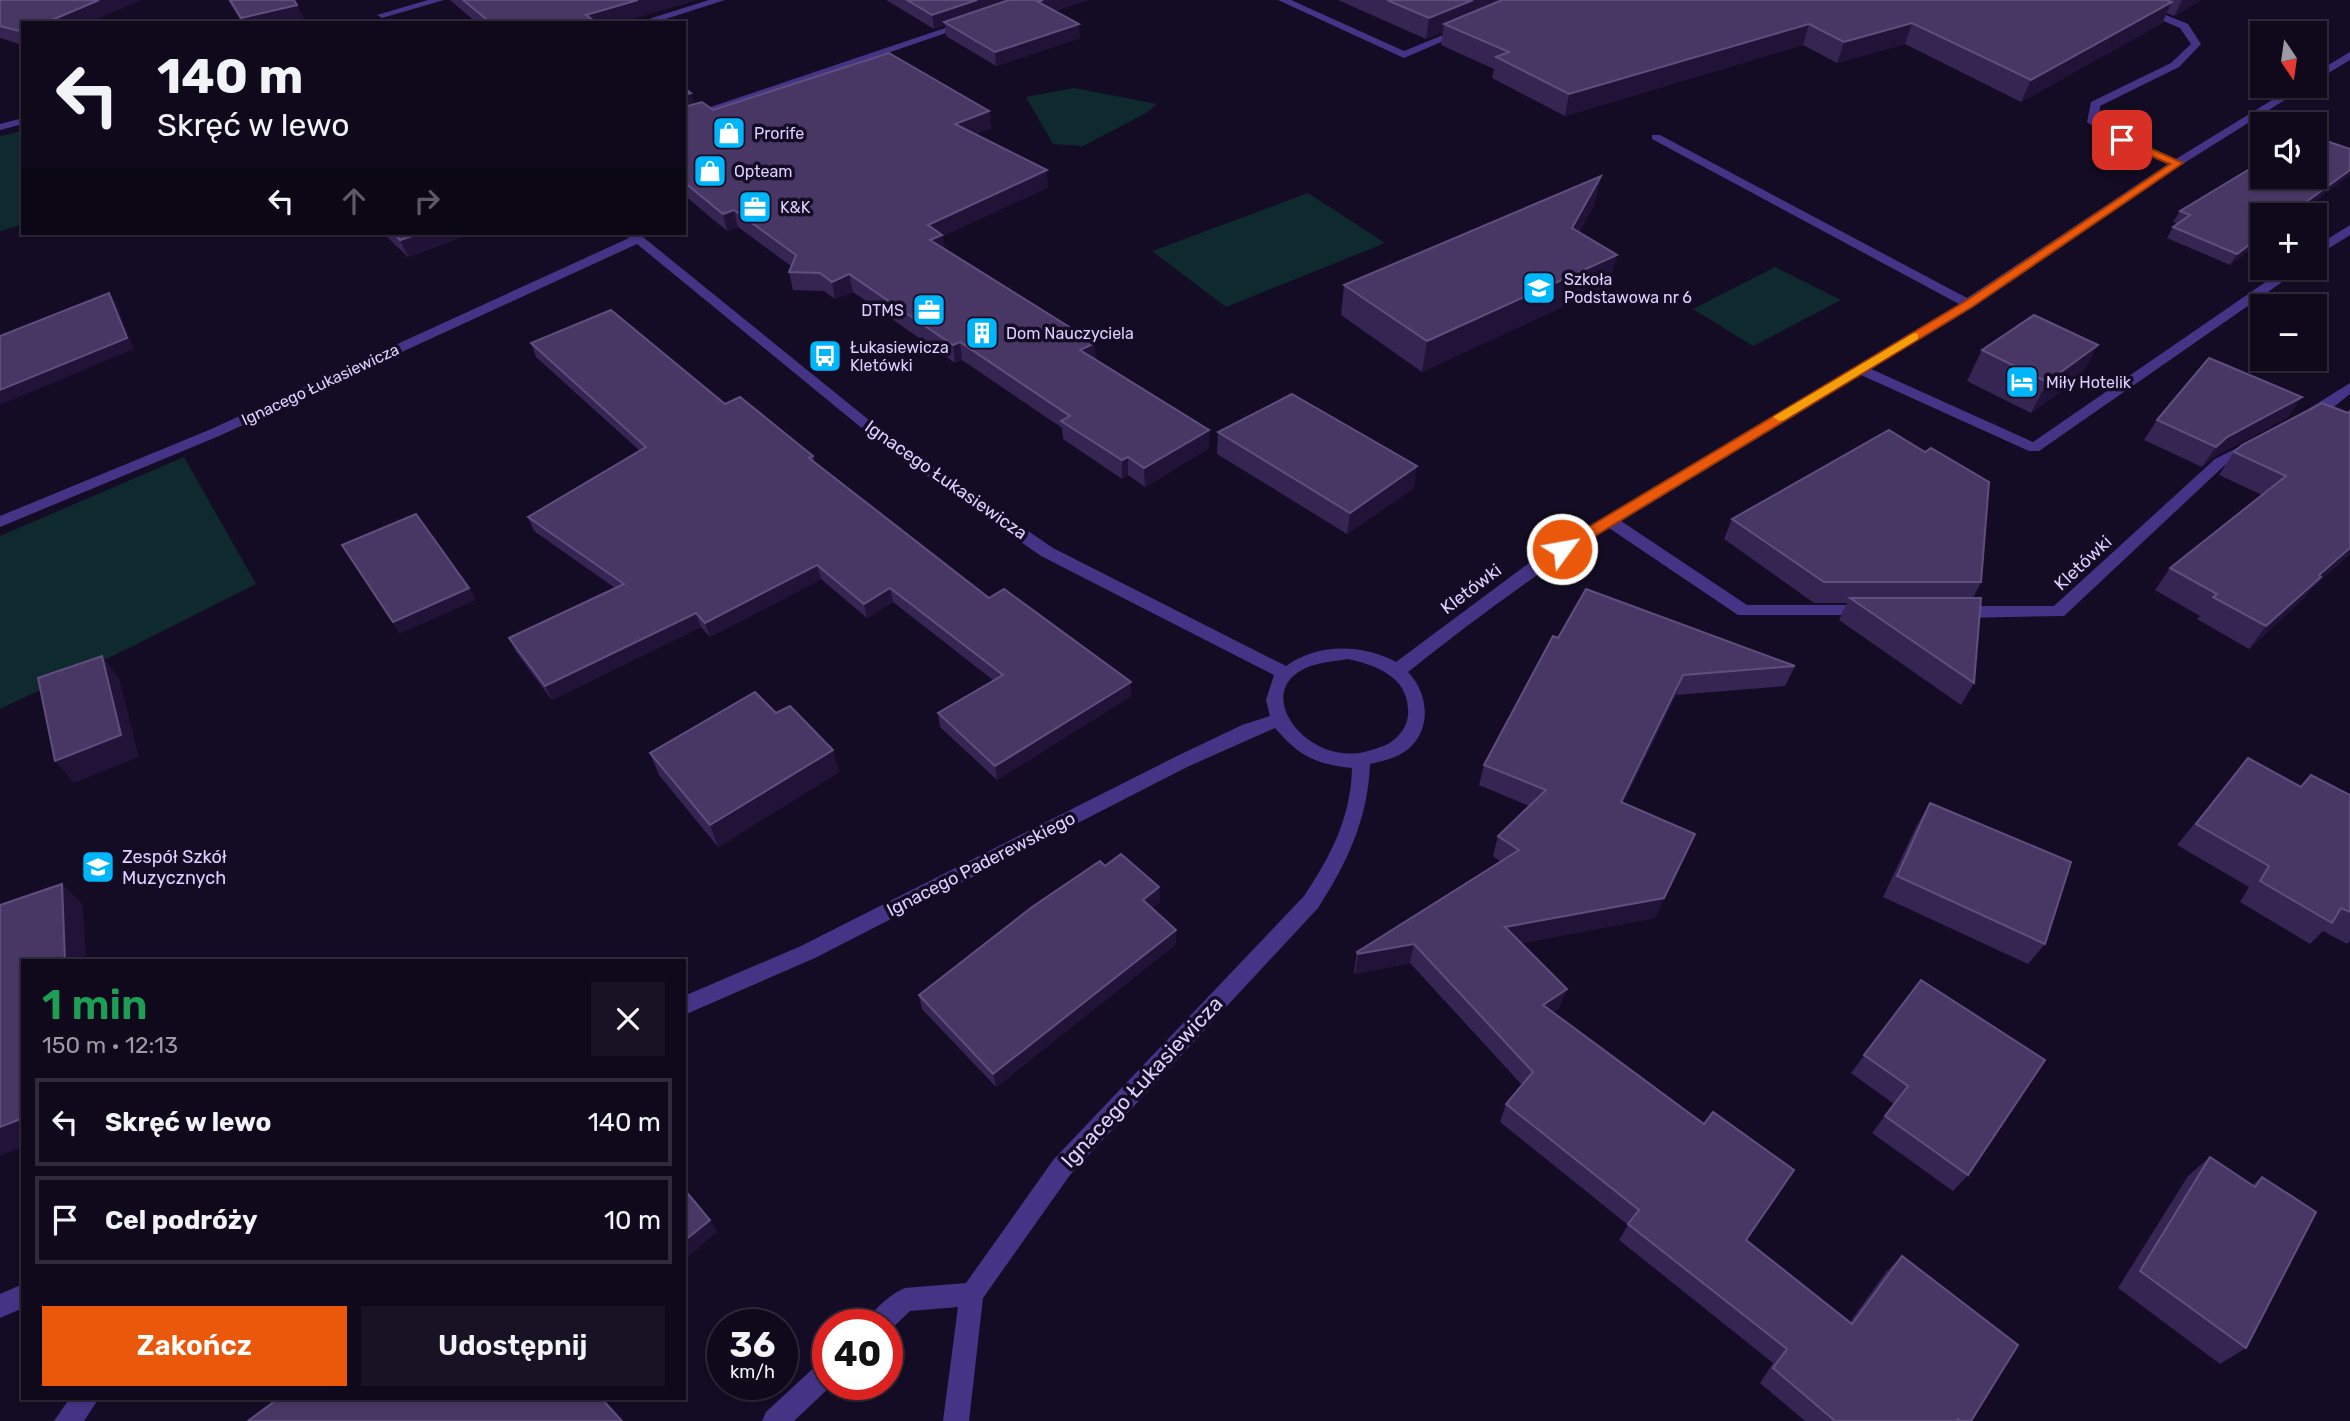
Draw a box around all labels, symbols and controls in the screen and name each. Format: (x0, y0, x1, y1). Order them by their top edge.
north arrow (2250, 21, 2328, 98)
map controls (2250, 21, 2327, 371)
text: 140 m (157, 47, 303, 105)
icon: left (42, 49, 133, 140)
text: Skręć w lewo (157, 106, 350, 144)
pin (2092, 110, 2152, 170)
button: sound (2250, 112, 2327, 189)
shop icon: Prorife (710, 114, 748, 152)
icon: arrive (2103, 121, 2141, 159)
place label: Prorife (754, 124, 804, 143)
shop icon: Opteam (691, 152, 729, 190)
place label: Opteam (734, 162, 793, 181)
icon: left (262, 182, 300, 220)
icon: ahead (335, 182, 373, 220)
icon: right (408, 182, 446, 220)
office icon: K&K (736, 188, 774, 226)
place label: K&K (780, 198, 811, 217)
button: + (2250, 203, 2327, 280)
school or university icon: Szkoła Podstawowa nr 6 (1520, 269, 1558, 307)
place label: Szkoła Podstawowa nr 6 (1564, 270, 1692, 307)
office icon: DTMS (910, 291, 948, 329)
button: − (2250, 294, 2327, 371)
place label: DTMS (861, 301, 904, 320)
building icon: Dom Nauczyciela (963, 314, 1001, 352)
place label: Dom Nauczyciela (1006, 324, 1134, 343)
bus stop icon: Łukasiewicza Kletówki (806, 337, 844, 375)
place label: Łukasiewicza Kletówki (850, 338, 949, 375)
street label: Ignacego Łukasiewicza (238, 340, 402, 429)
hotel icon: Miły Hotelik (2003, 363, 2041, 401)
place label: Miły Hotelik (2046, 373, 2132, 392)
street label: Ignacego Łukasiewicza (861, 416, 1031, 544)
position arrow (1525, 512, 1599, 586)
street label: Kletówki (2050, 531, 2116, 595)
street label: Kletówki (1436, 559, 1506, 619)
street label: Ignacego Paderewskiego (883, 807, 1079, 921)
place label: Zespół Szkół Muzycznych (122, 846, 227, 889)
school or university icon: Zespół Szkół Muzycznych (79, 848, 117, 886)
text: 1 min (42, 980, 148, 1030)
button: close (591, 982, 665, 1056)
street label: Ignacego Łukasiewicza (1056, 991, 1228, 1173)
text: 150 m · 12:13 (42, 1031, 178, 1059)
icon: left (46, 1103, 84, 1141)
text: Skręć w lewo (105, 1107, 271, 1138)
text: 140 m (588, 1107, 661, 1138)
icon: arrive (46, 1201, 84, 1239)
text: Cel podróży (105, 1205, 258, 1236)
text: 10 m (604, 1205, 661, 1236)
button: Zakończ (42, 1306, 347, 1386)
button: Udostępnij (361, 1306, 665, 1386)
speed limit sign: 40 (812, 1309, 903, 1400)
text: 36 (730, 1324, 775, 1366)
text: km/h (730, 1361, 775, 1383)

